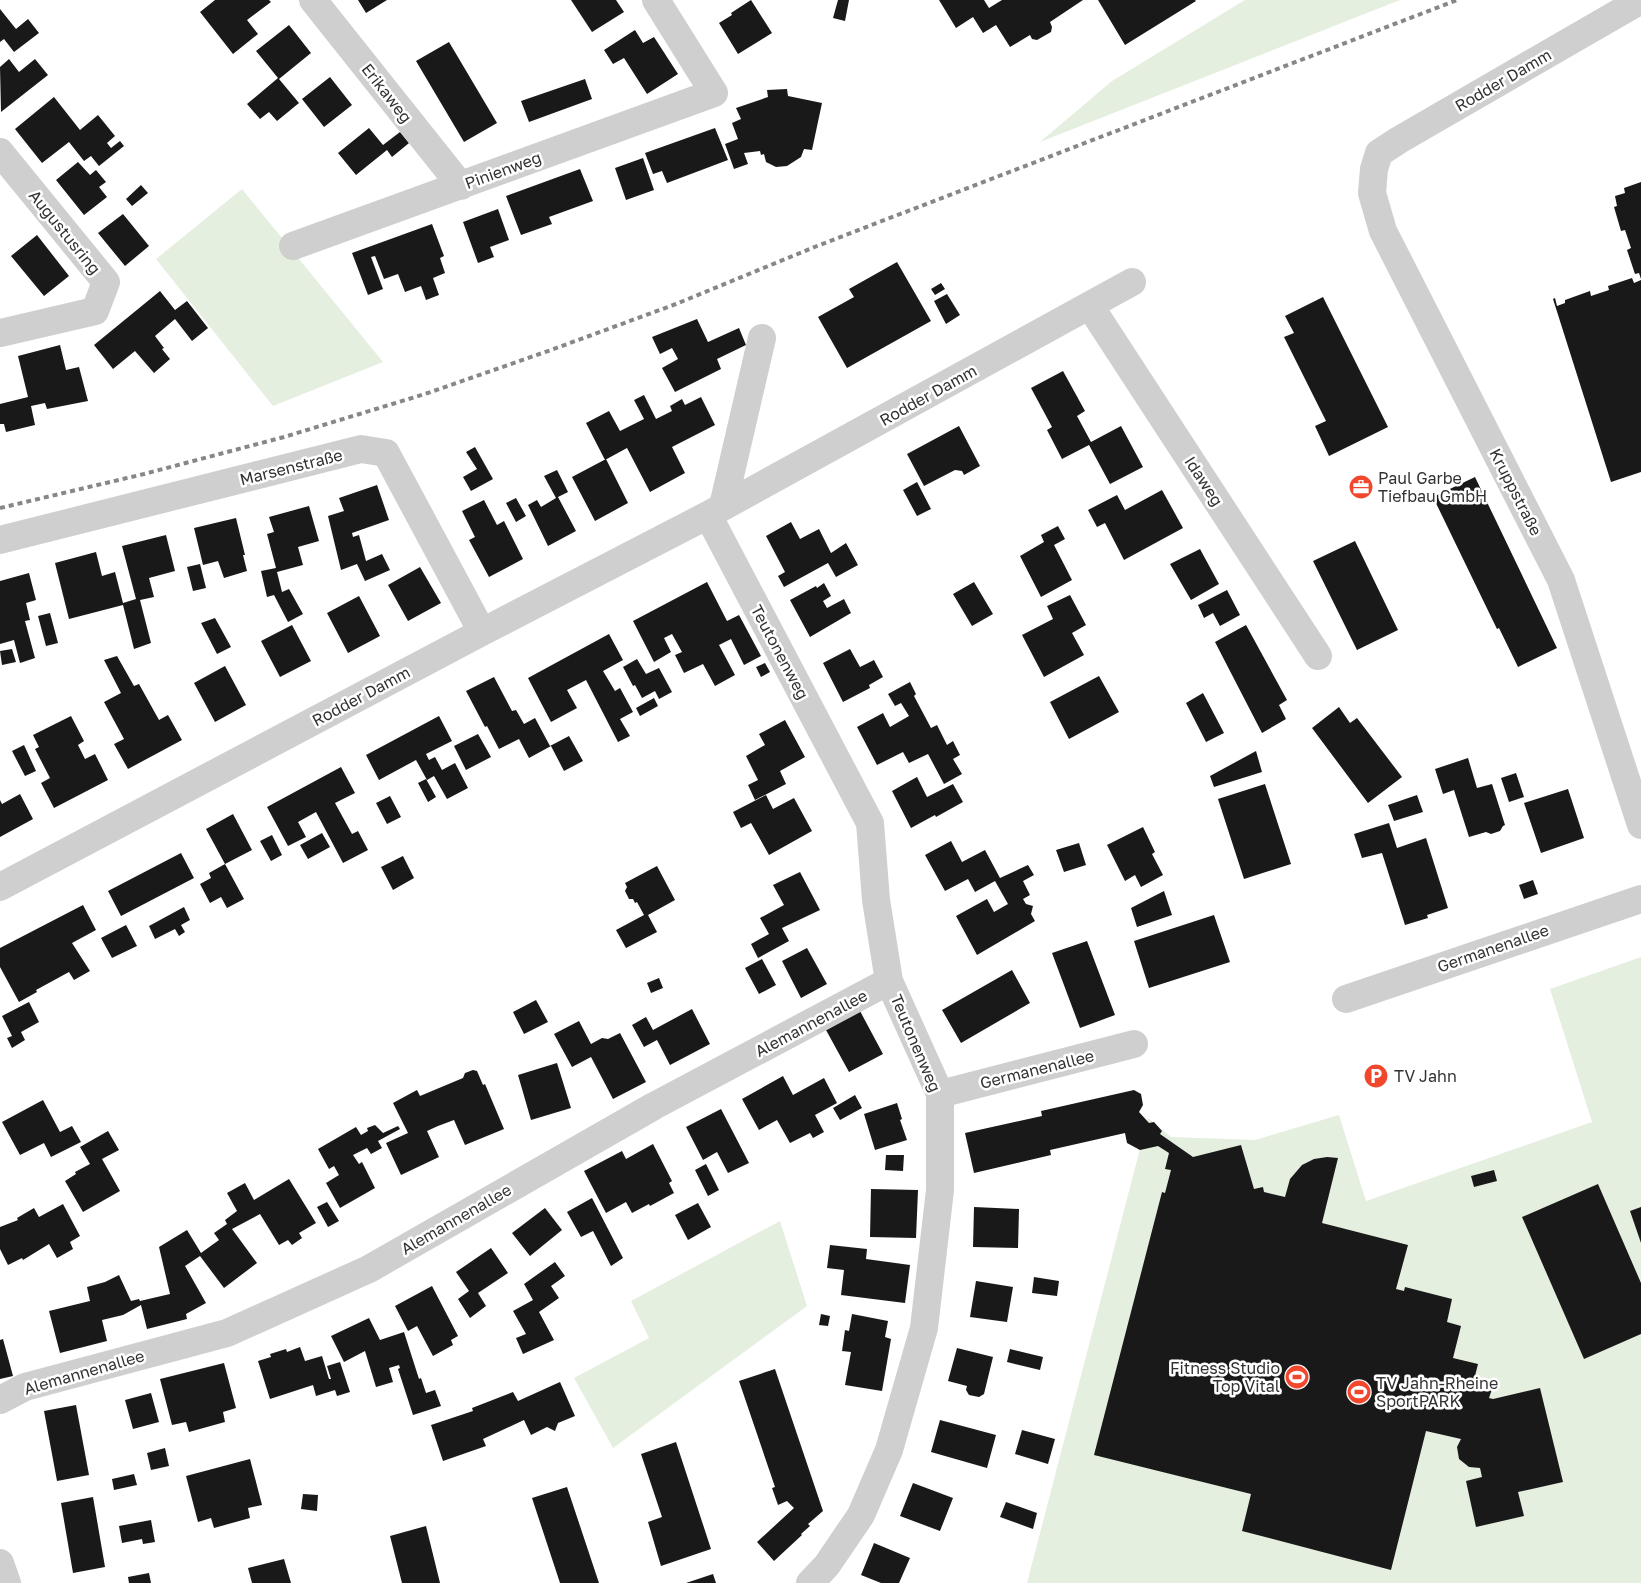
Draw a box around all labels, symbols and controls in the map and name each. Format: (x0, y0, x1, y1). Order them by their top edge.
street label: Rodder Damm (1451, 44, 1555, 116)
street label: Erikaweg (358, 59, 416, 127)
street label: Pinienweg (462, 147, 544, 193)
street label: Augustusring (25, 186, 105, 278)
street label: Rodder Damm (876, 360, 980, 430)
street label: Marsenstraße (238, 445, 344, 489)
street label: Kruppstraße (1485, 445, 1547, 539)
street label: Idaweg (1180, 452, 1228, 510)
place label: Paul Garbe Tiefbau GmbH (1378, 468, 1487, 506)
office icon: Paul Garbe Tiefbau GmbH (1348, 474, 1374, 500)
street label: Teutonenweg (747, 601, 813, 703)
street label: Rodder Damm (309, 662, 413, 730)
street label: Germanenallee (1435, 920, 1551, 976)
street label: Alemannenallee (751, 985, 871, 1061)
street label: Teutonenweg (886, 991, 946, 1095)
street label: Germanenallee (978, 1045, 1096, 1093)
parking icon: TV Jahn (1363, 1063, 1389, 1089)
place label: TV Jahn (1394, 1066, 1457, 1086)
street label: Alemannenallee (397, 1179, 515, 1259)
street label: Alemannenallee (21, 1345, 147, 1399)
place label: Fitness Studio Top Vital (1170, 1358, 1280, 1396)
sports icon: Fitness Studio Top Vital (1284, 1364, 1310, 1390)
place label: TV Jahn-Rheine SportPARK (1376, 1373, 1498, 1411)
sports icon: TV Jahn-Rheine SportPARK (1346, 1379, 1372, 1405)

